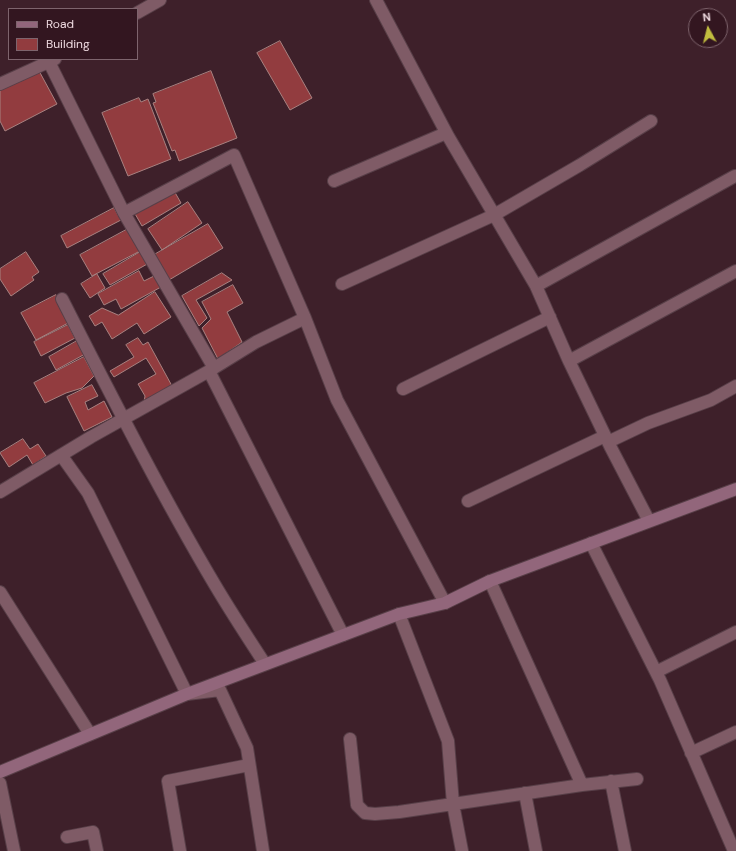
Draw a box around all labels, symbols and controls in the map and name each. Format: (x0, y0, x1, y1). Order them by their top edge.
legend (8, 8, 138, 60)
north arrow (688, 8, 728, 48)
text: N (702, 10, 711, 25)
text: Road (46, 16, 74, 32)
text: Building (46, 36, 90, 52)

